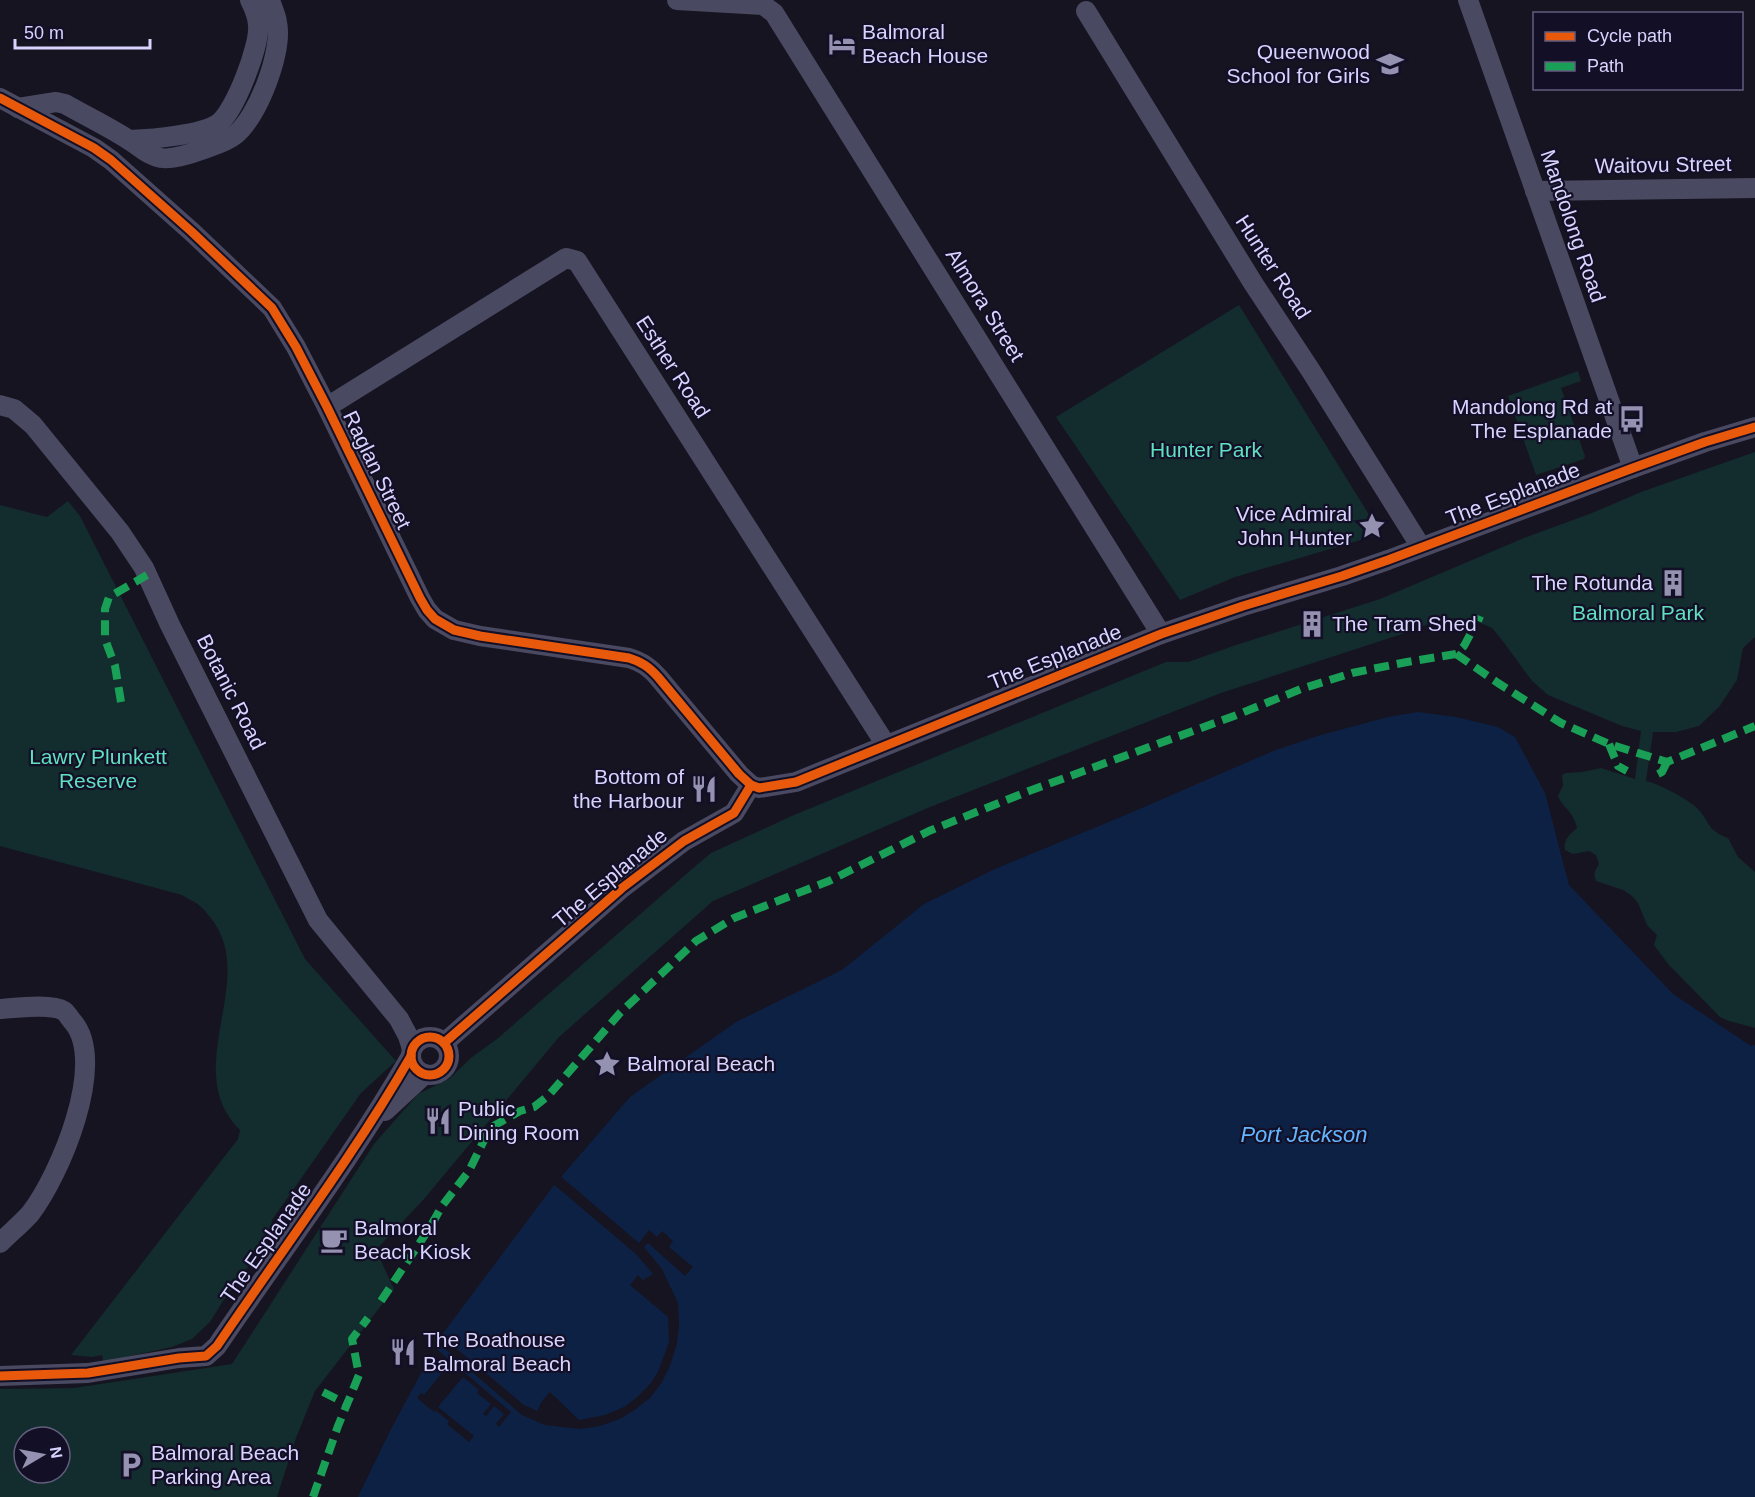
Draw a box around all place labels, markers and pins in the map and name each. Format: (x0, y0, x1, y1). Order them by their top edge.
place label: Balmoral Beach House (862, 20, 988, 67)
hotel icon: Balmoral Beach House (827, 29, 857, 59)
place label: Queenwood School for Girls (1226, 40, 1370, 87)
school or university icon: Queenwood School for Girls (1375, 49, 1405, 79)
place label: Mandolong Rd at The Esplanade (1452, 395, 1612, 442)
bus stop icon: Mandolong Rd at The Esplanade (1617, 404, 1647, 434)
place label: Vice Admiral John Hunter (1236, 502, 1352, 549)
place icon: Vice Admiral John Hunter (1357, 511, 1387, 541)
building icon: The Rotunda (1658, 568, 1688, 598)
place label: The Rotunda (1532, 571, 1653, 594)
building icon: The Tram Shed (1297, 609, 1327, 639)
place label: The Tram Shed (1332, 612, 1477, 635)
place label: Bottom of the Harbour (573, 765, 684, 812)
restaurant icon: Bottom of the Harbour (689, 774, 719, 804)
place icon: Balmoral Beach (592, 1049, 622, 1079)
place label: Balmoral Beach (627, 1052, 775, 1075)
place label: Public Dining Room (458, 1097, 579, 1144)
restaurant icon: Public Dining Room (423, 1106, 453, 1136)
place label: Balmoral Beach Kiosk (354, 1216, 471, 1263)
cafe icon: Balmoral Beach Kiosk (319, 1225, 349, 1255)
place label: The Boathouse Balmoral Beach (423, 1328, 571, 1375)
restaurant icon: The Boathouse Balmoral Beach (388, 1337, 418, 1367)
place label: Balmoral Beach Parking Area (151, 1441, 299, 1488)
parking icon: Balmoral Beach Parking Area (116, 1450, 146, 1480)

